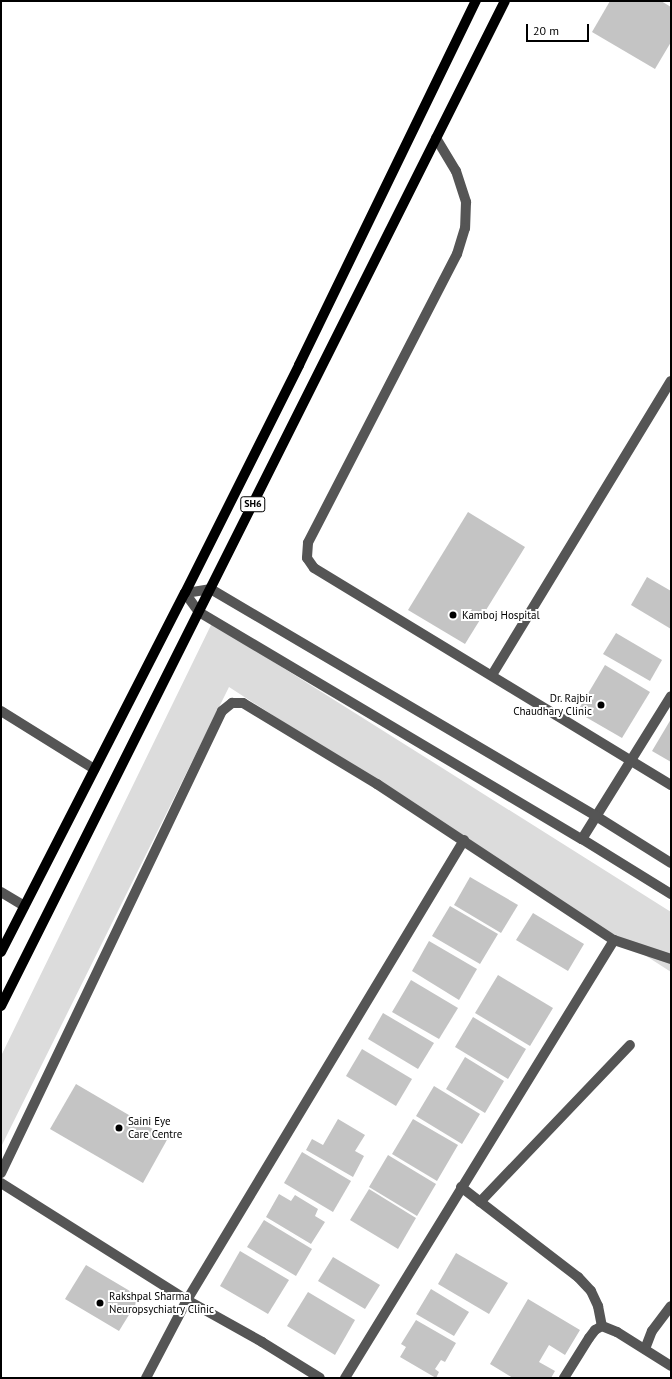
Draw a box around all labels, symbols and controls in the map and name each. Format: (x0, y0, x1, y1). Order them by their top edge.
scale bar (528, 16, 591, 42)
text: 20 m (533, 23, 559, 38)
road number: SH6 (240, 496, 266, 512)
place label: Kamboj Hospital (462, 608, 540, 622)
marker: Kamboj Hospital (447, 609, 459, 621)
place label: Dr. Rajbir Chaudhary Clinic (513, 692, 592, 718)
marker: Dr. Rajbir Chaudhary Clinic (595, 699, 607, 711)
place label: Saini Eye Care Centre (128, 1115, 182, 1141)
marker: Saini Eye Care Centre (113, 1122, 125, 1134)
place label: Rakshpal Sharma Neuropsychiatry Clinic (109, 1290, 214, 1316)
marker: Rakshpal Sharma Neuropsychiatry Clinic (94, 1297, 106, 1309)

